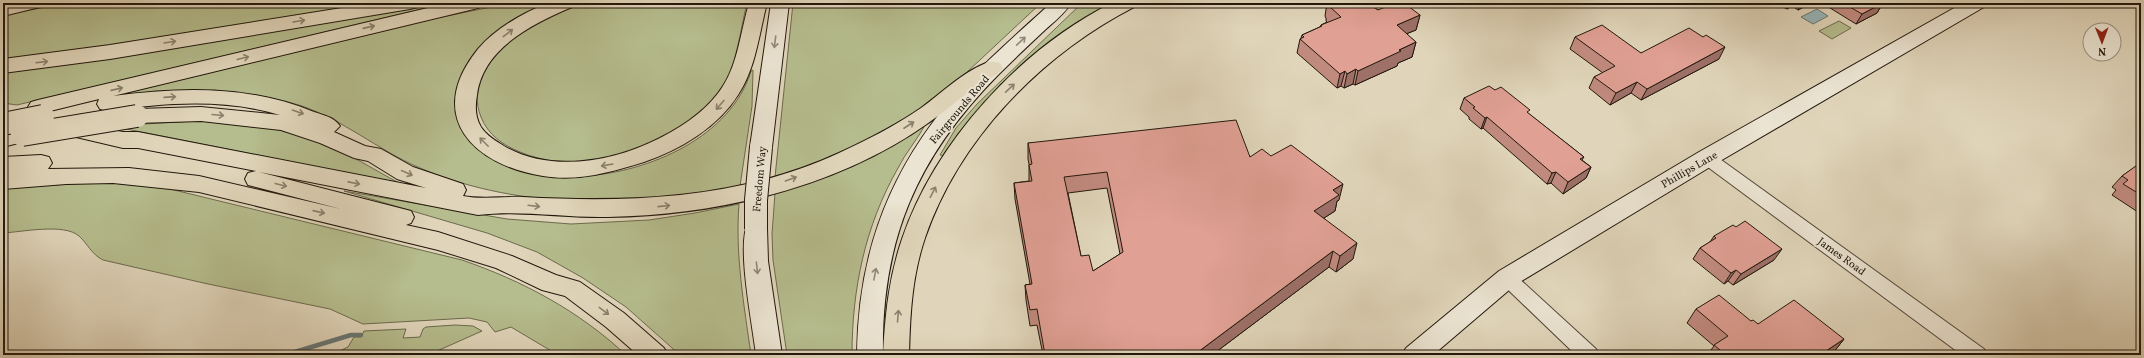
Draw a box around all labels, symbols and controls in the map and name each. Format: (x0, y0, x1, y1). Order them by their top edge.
one-way arrow (292, 17, 305, 25)
north arrow (2082, 22, 2122, 62)
one-way arrow (363, 23, 376, 30)
one-way arrow (502, 29, 513, 38)
one-way arrow (771, 35, 779, 48)
one-way arrow (1016, 36, 1026, 46)
one-way arrow (163, 38, 176, 46)
text: N (2098, 43, 2106, 58)
one-way arrow (236, 54, 249, 61)
one-way arrow (35, 58, 48, 66)
street label: Fairgrounds Road (927, 72, 993, 148)
one-way arrow (110, 84, 123, 92)
one-way arrow (1005, 84, 1015, 93)
one-way arrow (163, 94, 176, 101)
one-way arrow (715, 100, 724, 111)
one-way arrow (292, 109, 305, 116)
one-way arrow (211, 112, 224, 119)
one-way arrow (903, 121, 915, 129)
one-way arrow (479, 137, 489, 147)
street label: Freedom Way (750, 146, 771, 213)
street label: Phillips Lane (1659, 148, 1721, 192)
one-way arrow (601, 161, 614, 169)
one-way arrow (400, 170, 412, 177)
one-way arrow (784, 175, 797, 182)
one-way arrow (347, 179, 360, 187)
one-way arrow (274, 181, 287, 189)
one-way arrow (930, 186, 937, 198)
one-way arrow (527, 202, 540, 210)
one-way arrow (657, 202, 670, 210)
one-way arrow (312, 209, 325, 217)
street label: James Road (1814, 235, 1868, 280)
one-way arrow (753, 261, 761, 274)
one-way arrow (871, 268, 879, 281)
one-way arrow (598, 307, 609, 315)
one-way arrow (894, 310, 901, 323)

